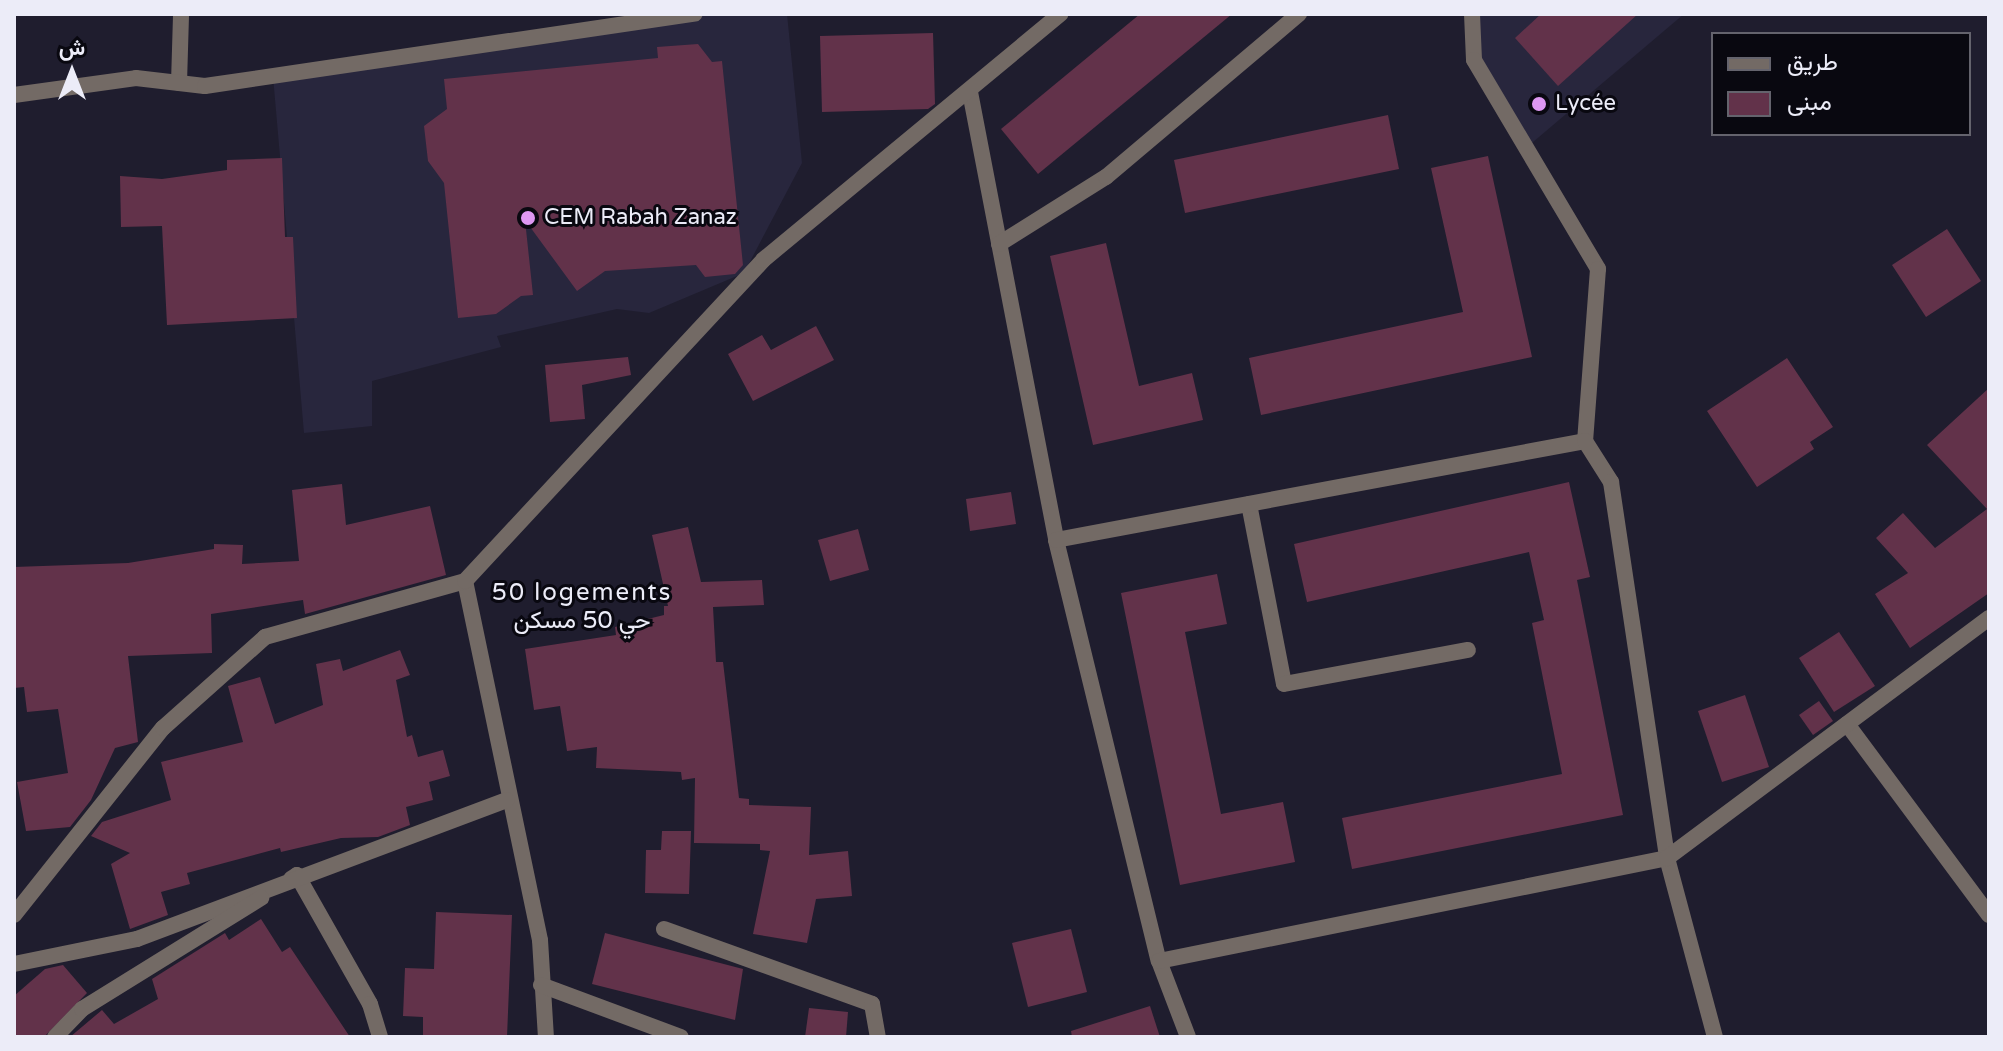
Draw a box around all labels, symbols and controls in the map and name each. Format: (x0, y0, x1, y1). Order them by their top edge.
north arrow (32, 32, 112, 112)
legend (1711, 32, 1971, 136)
text: ش (59, 35, 85, 61)
text: طريق (1787, 48, 1838, 77)
text: مبنى (1787, 88, 1832, 117)
place label: Lycée (1555, 91, 1616, 117)
marker: Lycée (1530, 95, 1548, 113)
place label: CEM Rabah Zanaz (544, 205, 737, 231)
marker: CEM Rabah Zanaz (519, 209, 537, 227)
district label: 50 logements حي 50 مسكن (492, 579, 672, 635)

